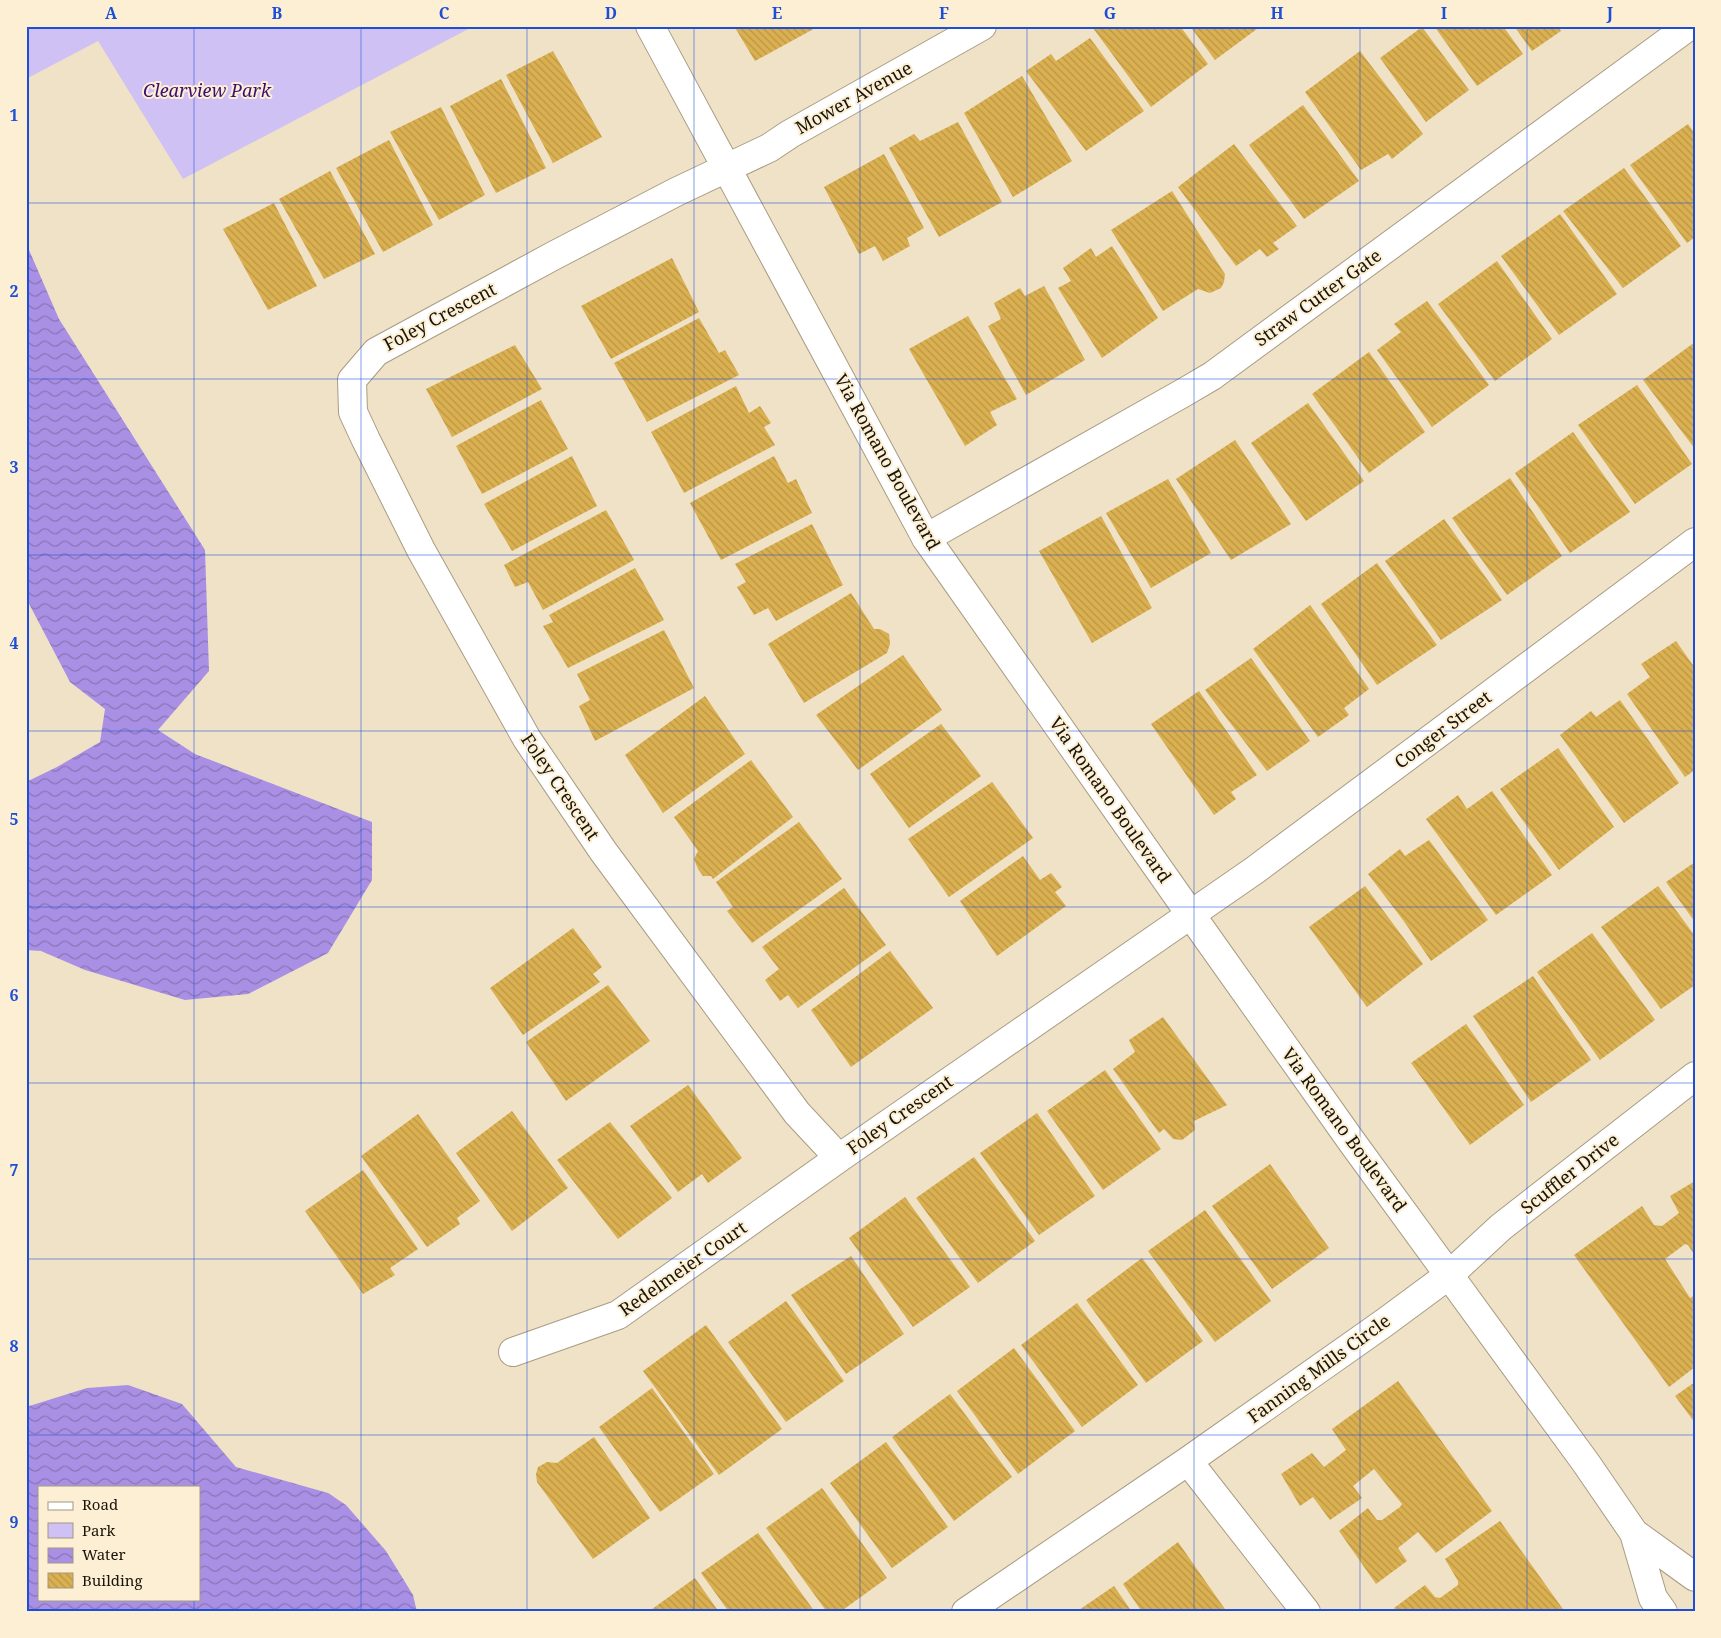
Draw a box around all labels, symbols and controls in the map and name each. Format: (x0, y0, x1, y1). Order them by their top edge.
text: A (105, 2, 118, 24)
text: B (272, 2, 283, 24)
text: C (439, 2, 450, 24)
text: D (605, 2, 617, 24)
text: E (772, 2, 782, 24)
text: F (939, 2, 949, 24)
text: G (1104, 2, 1116, 24)
text: H (1270, 2, 1284, 24)
text: I (1441, 2, 1447, 24)
text: J (1606, 2, 1614, 24)
street label: Mower Avenue (791, 55, 916, 139)
park label: Clearview Park (143, 78, 272, 102)
text: 1 (9, 104, 19, 126)
street label: Straw Cutter Gate (1249, 243, 1386, 351)
street label: Foley Crescent (379, 276, 500, 356)
text: 2 (9, 280, 19, 302)
street label: Via Romano Boulevard (829, 369, 946, 554)
text: 3 (9, 456, 19, 478)
text: 4 (9, 632, 19, 654)
street label: Conger Street (1389, 685, 1496, 774)
street label: Via Romano Boulevard (1044, 712, 1177, 887)
street label: Foley Crescent (516, 728, 605, 845)
text: 5 (9, 808, 19, 830)
text: 6 (9, 984, 19, 1006)
street label: Via Romano Boulevard (1277, 1042, 1413, 1216)
street label: Foley Crescent (842, 1069, 957, 1160)
street label: Scuffler Drive (1515, 1127, 1623, 1219)
text: 7 (9, 1159, 19, 1181)
street label: Redelmeier Court (614, 1215, 751, 1321)
street label: Fanning Mills Circle (1242, 1308, 1395, 1428)
text: 8 (9, 1335, 19, 1357)
legend (38, 1486, 200, 1600)
text: Road (82, 1494, 118, 1514)
text: 9 (9, 1511, 19, 1533)
text: Park (82, 1520, 116, 1540)
text: Water (82, 1544, 125, 1564)
text: Building (82, 1570, 143, 1590)

